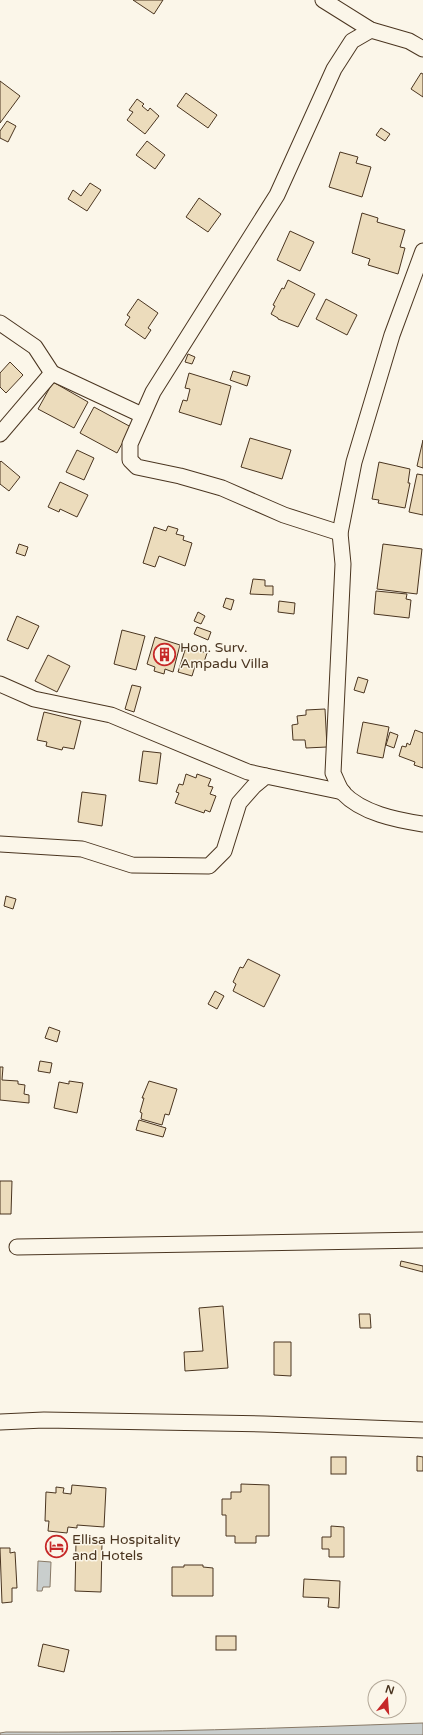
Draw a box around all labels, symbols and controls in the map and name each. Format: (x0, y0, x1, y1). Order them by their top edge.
place label: Hon. Surv. Ampadu Villa (180, 639, 269, 672)
building icon: Hon. Surv. Ampadu Villa (151, 642, 177, 668)
place label: Ellisa Hospitality and Hotels (72, 1531, 181, 1564)
hotel icon: Ellisa Hospitality and Hotels (43, 1534, 69, 1560)
north arrow (367, 1679, 407, 1719)
text: N (384, 1682, 396, 1697)

